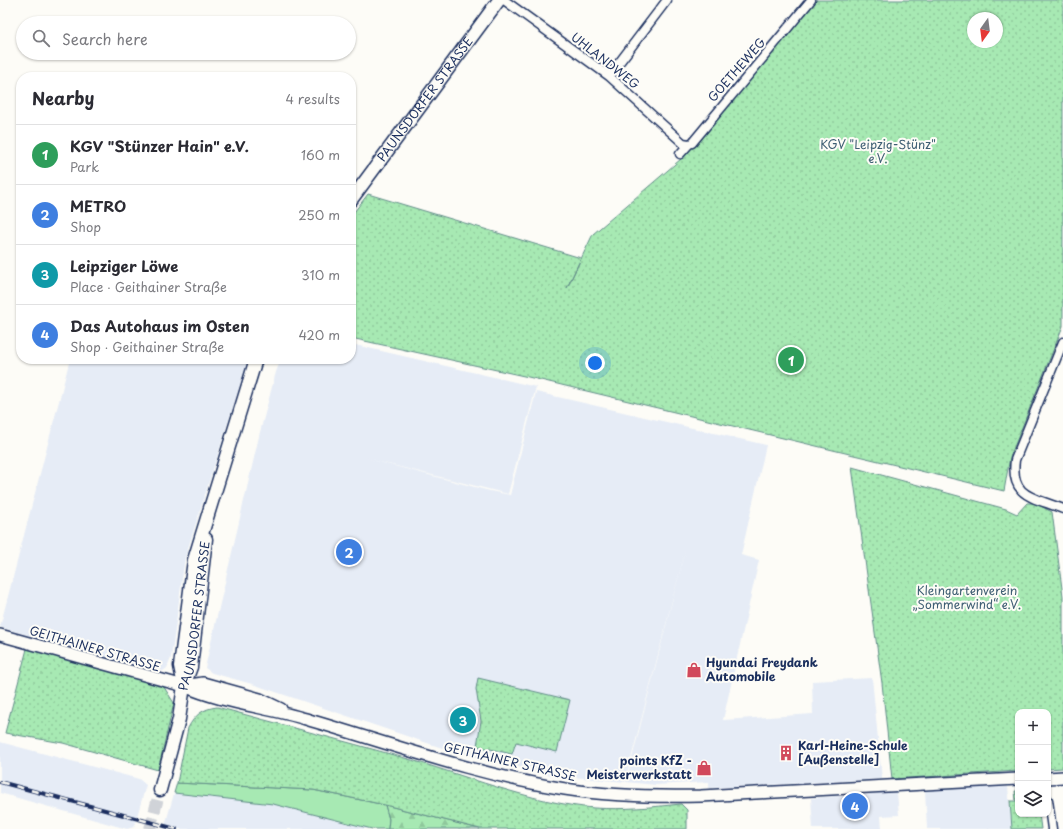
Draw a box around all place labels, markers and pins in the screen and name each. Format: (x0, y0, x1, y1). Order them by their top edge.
pin: 1 (778, 345, 804, 375)
pin: 2 (336, 537, 362, 567)
place label: Hyundai Freydank Automobile (706, 653, 818, 685)
shop icon: Hyundai Freydank Automobile (685, 661, 703, 679)
pin: 3 (450, 705, 476, 735)
place label: Karl-Heine-Schule [Außenstelle] (798, 736, 908, 768)
building icon: Karl-Heine-Schule [Außenstelle] (777, 744, 795, 762)
place label: points KfZ - Meisterwerkstatt (586, 751, 692, 783)
shop icon: points KfZ - Meisterwerkstatt (695, 759, 713, 777)
pin: 4 (842, 791, 868, 821)

